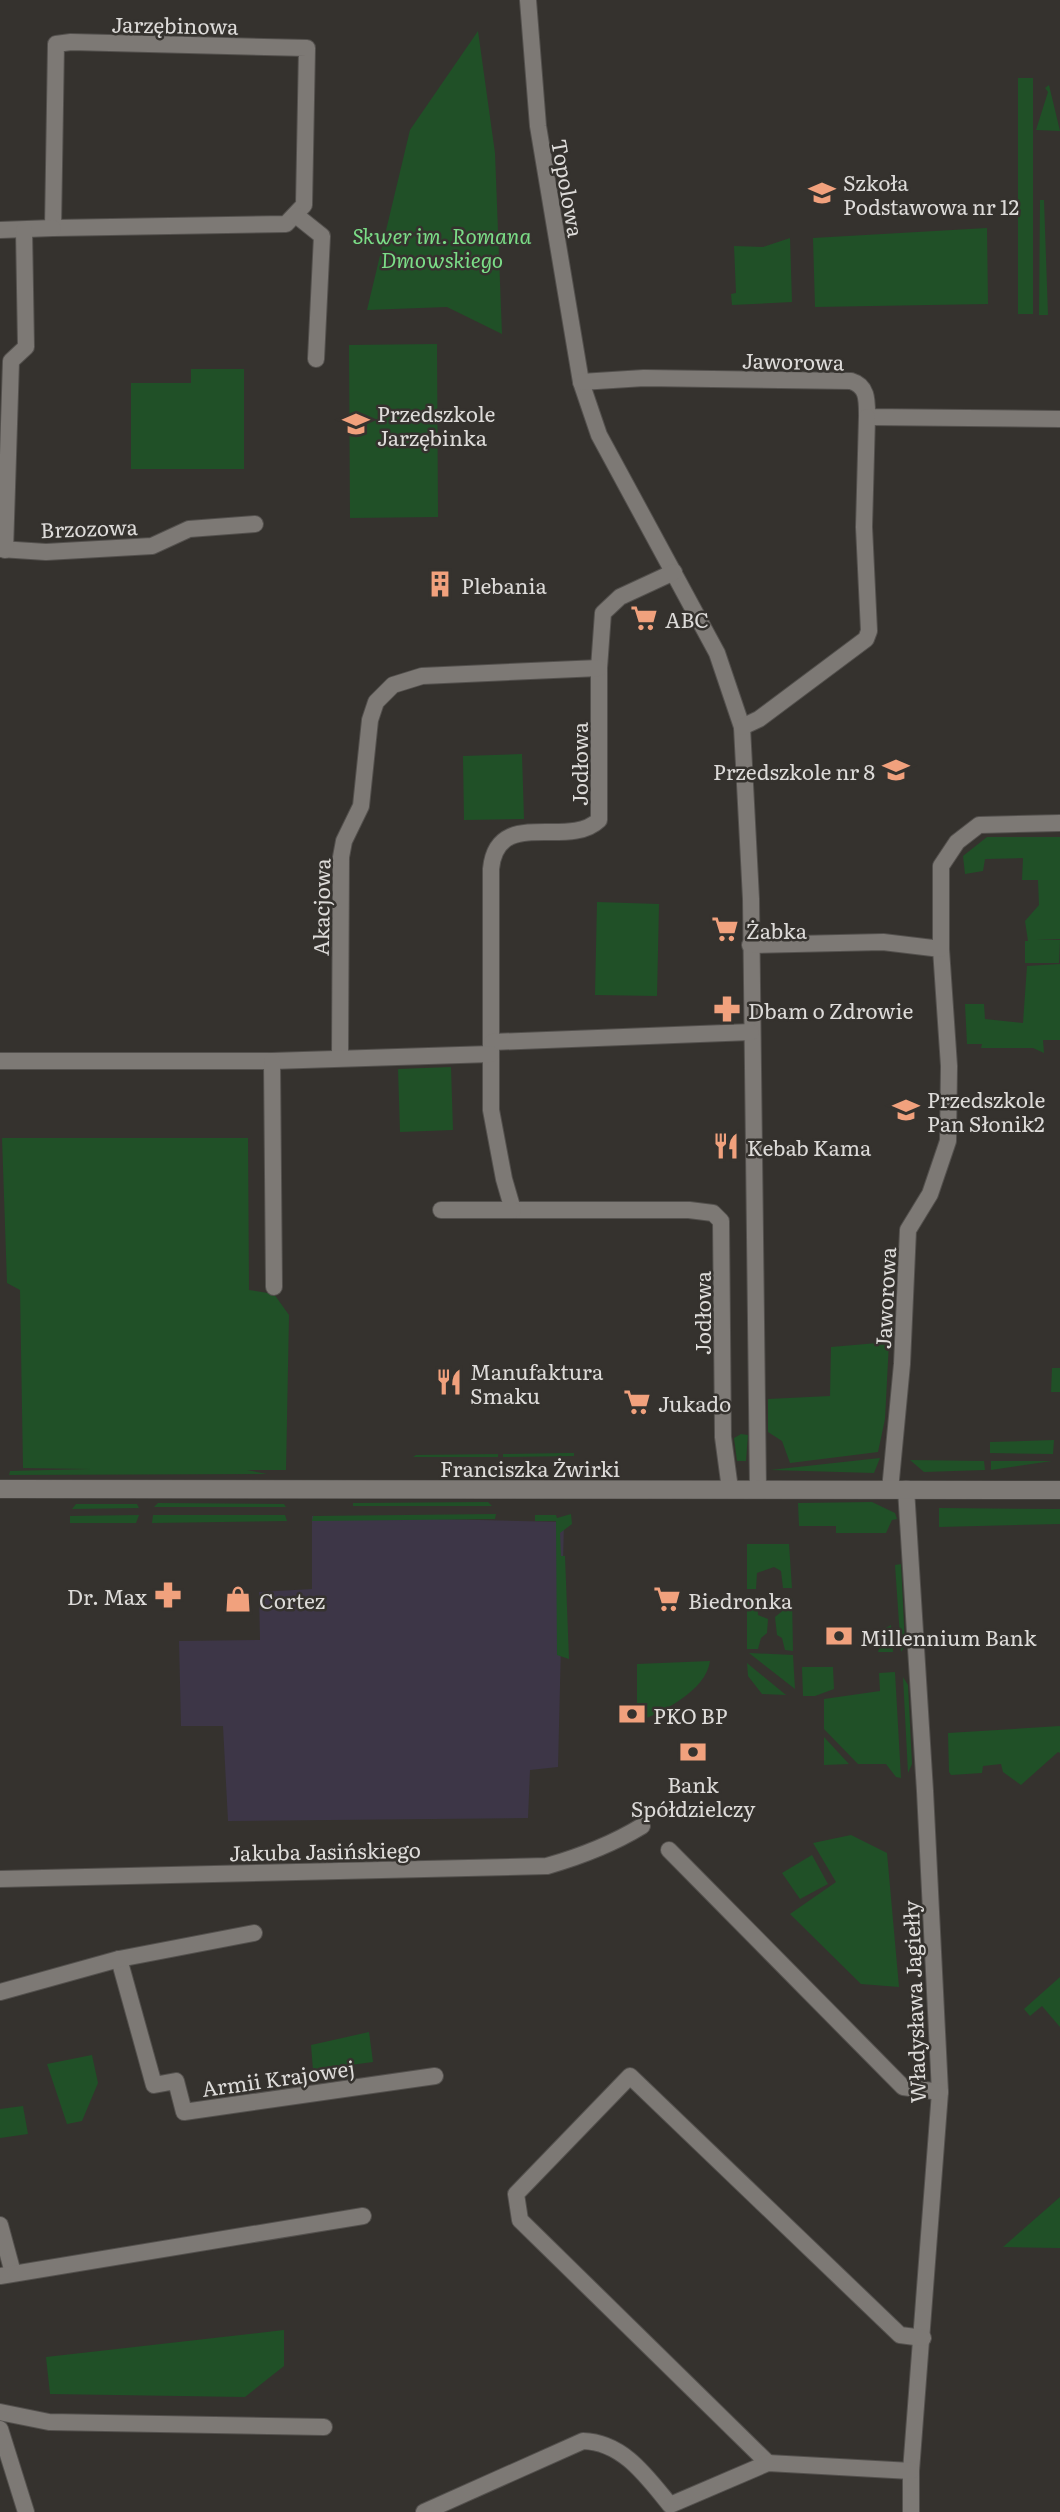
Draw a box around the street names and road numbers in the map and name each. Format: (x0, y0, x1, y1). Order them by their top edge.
street label: Jarzębinowa (111, 7, 240, 41)
street label: Topolowa (545, 136, 593, 240)
street label: Jaworowa (742, 344, 845, 376)
street label: Brzozowa (40, 510, 139, 544)
street label: Jodłowa (563, 721, 594, 806)
street label: Akacjowa (304, 857, 336, 956)
street label: Jaworowa (866, 1245, 902, 1350)
street label: Jodłowa (686, 1270, 717, 1355)
street label: Franciszka Żwirki (440, 1452, 620, 1483)
street label: Jakuba Jasińskiego (229, 1833, 421, 1867)
street label: Władysława Jagiełły (894, 1899, 932, 2104)
street label: Armii Krajowej (200, 2051, 356, 2103)

